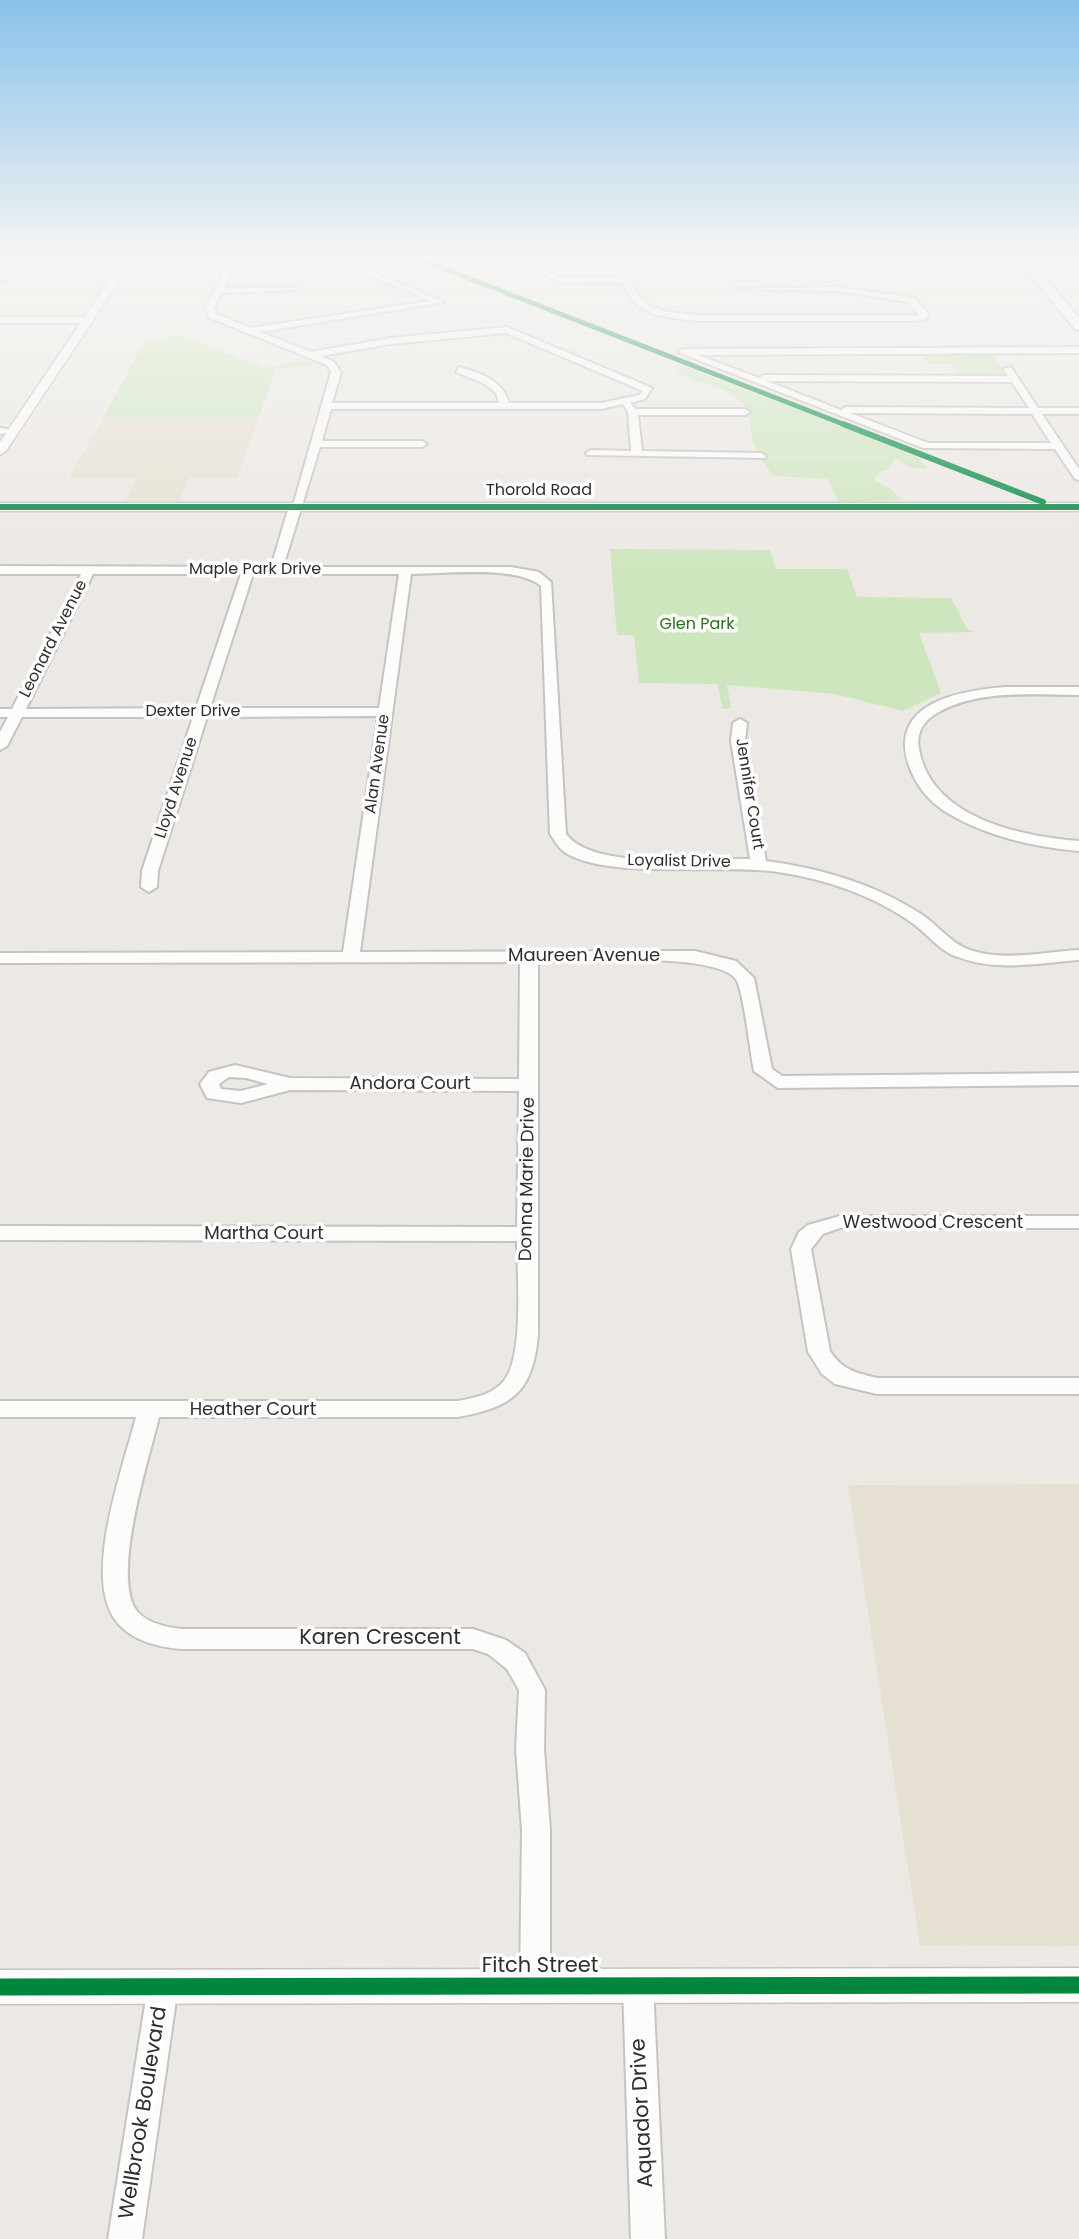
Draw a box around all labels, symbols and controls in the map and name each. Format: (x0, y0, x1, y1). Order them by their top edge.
street label: Thorold Road (486, 481, 592, 501)
street label: Maple Park Drive (189, 560, 321, 580)
street label: Leonard Avenue (16, 577, 92, 701)
park label: Glen Park (659, 615, 735, 635)
street label: Dexter Drive (146, 702, 240, 722)
street label: Alan Avenue (362, 713, 394, 815)
street label: Lloyd Avenue (152, 735, 202, 841)
street label: Jennifer Court (731, 737, 767, 851)
street label: Loyalist Drive (627, 851, 731, 873)
street label: Maureen Avenue (508, 945, 660, 967)
street label: Andora Court (349, 1073, 471, 1095)
street label: Donna Marie Drive (516, 1097, 540, 1261)
street label: Westwood Crescent (843, 1212, 1023, 1234)
street label: Martha Court (204, 1223, 324, 1245)
street label: Heather Court (190, 1399, 316, 1421)
street label: Karen Crescent (299, 1626, 461, 1652)
street label: Fitch Street (482, 1954, 598, 1980)
street label: Wellbrook Boulevard (115, 2005, 173, 2221)
street label: Aquador Drive (626, 2038, 660, 2188)

